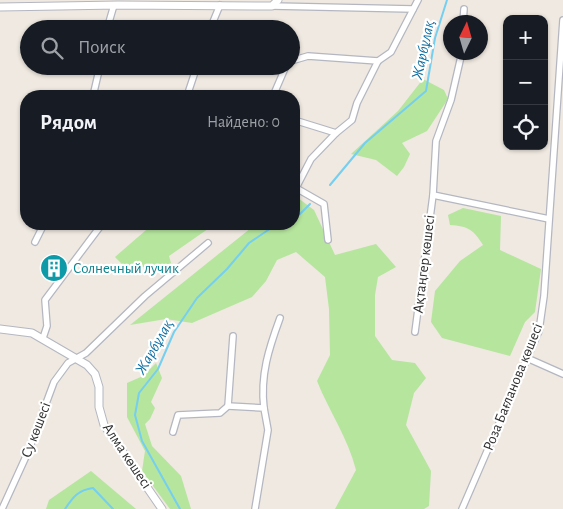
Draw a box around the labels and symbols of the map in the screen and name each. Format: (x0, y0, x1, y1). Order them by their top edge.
north arrow (443, 15, 488, 60)
water label: Жарбұлақ (409, 19, 438, 81)
street label: Ақтаңгер көшесі (411, 214, 437, 314)
building icon: Солнечный лучик (39, 253, 69, 283)
place label: Солнечный лучик (73, 261, 179, 276)
water label: Жарбұлақ (132, 317, 177, 378)
street label: Роза Бағланова көшесі (481, 321, 545, 453)
street label: Су көшесі (19, 400, 53, 460)
street label: Алма көшесі (100, 421, 154, 491)

